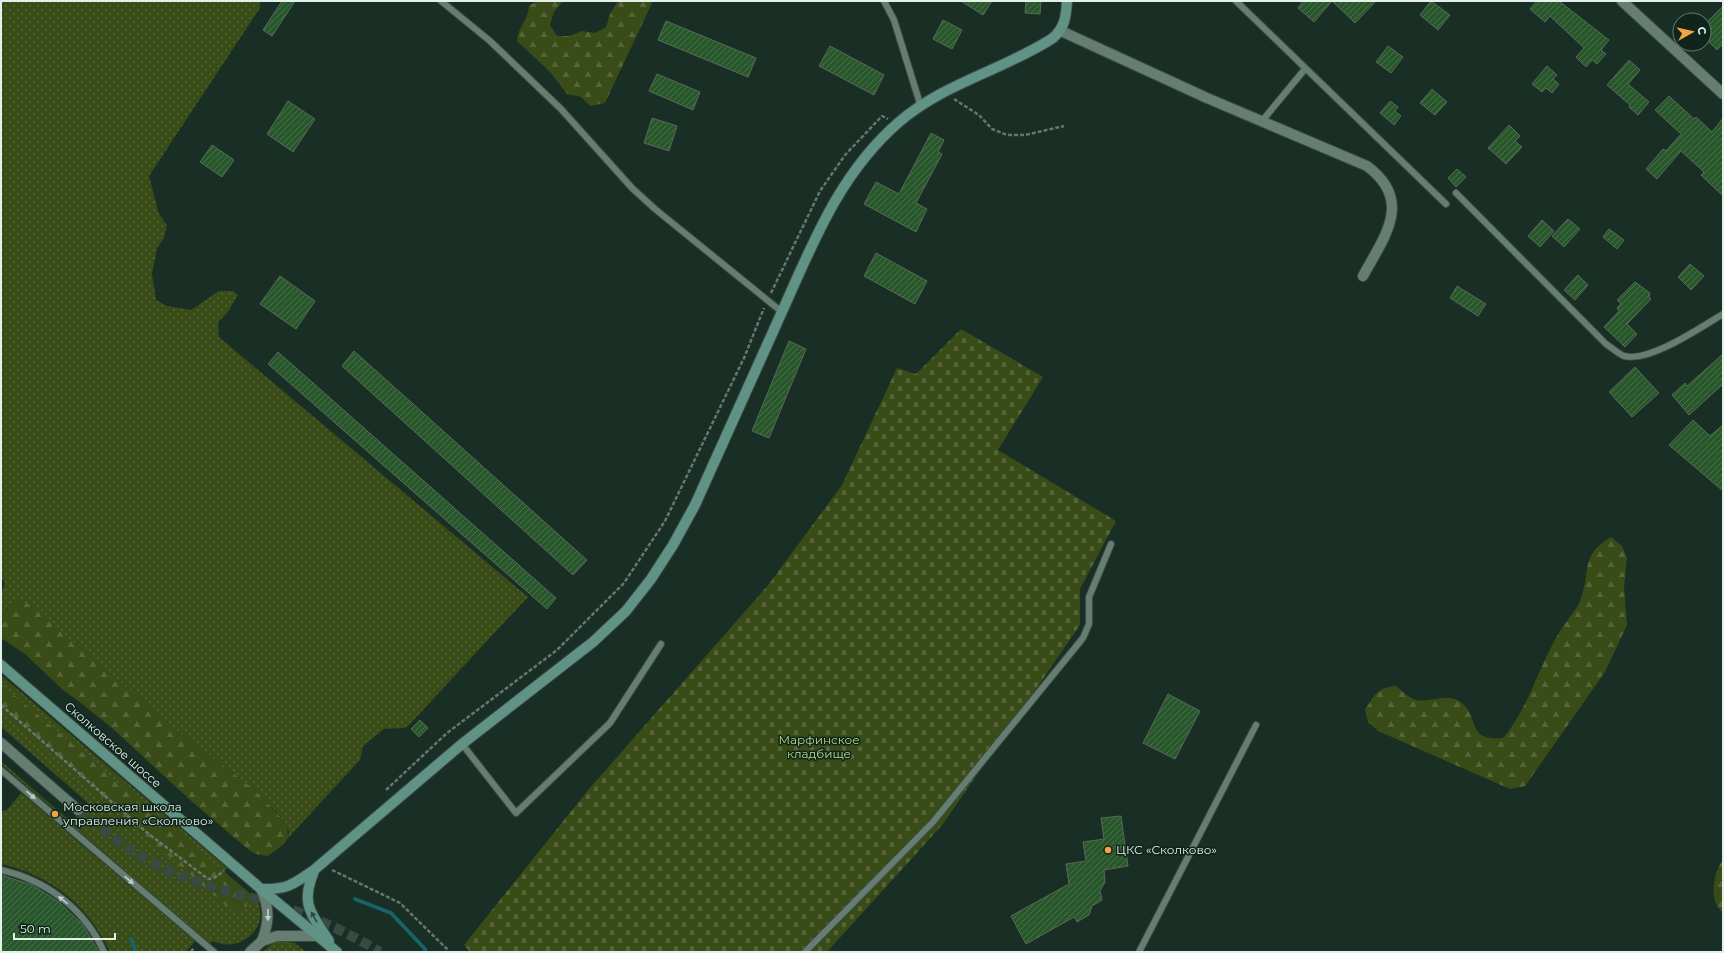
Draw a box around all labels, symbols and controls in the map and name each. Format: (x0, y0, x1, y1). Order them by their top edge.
north arrow (1672, 12, 1712, 52)
text: С (1694, 26, 1709, 36)
street label: Сколковское шоссе (62, 698, 165, 791)
park label: Марфинское кладбище (778, 732, 860, 761)
one-way arrow (25, 791, 36, 800)
place label: Московская школа управления «Сколково» (62, 799, 214, 828)
marker: Московская школа управления «Сколково» (50, 809, 60, 819)
place label: ЦКС «Сколково» (1116, 842, 1217, 857)
marker: ЦКС «Сколково» (1103, 845, 1113, 855)
one-way arrow (124, 875, 135, 884)
one-way arrow (58, 895, 69, 904)
one-way arrow (265, 909, 271, 922)
one-way arrow (311, 911, 318, 923)
scale bar (14, 915, 115, 941)
text: 50 m (20, 921, 51, 936)

